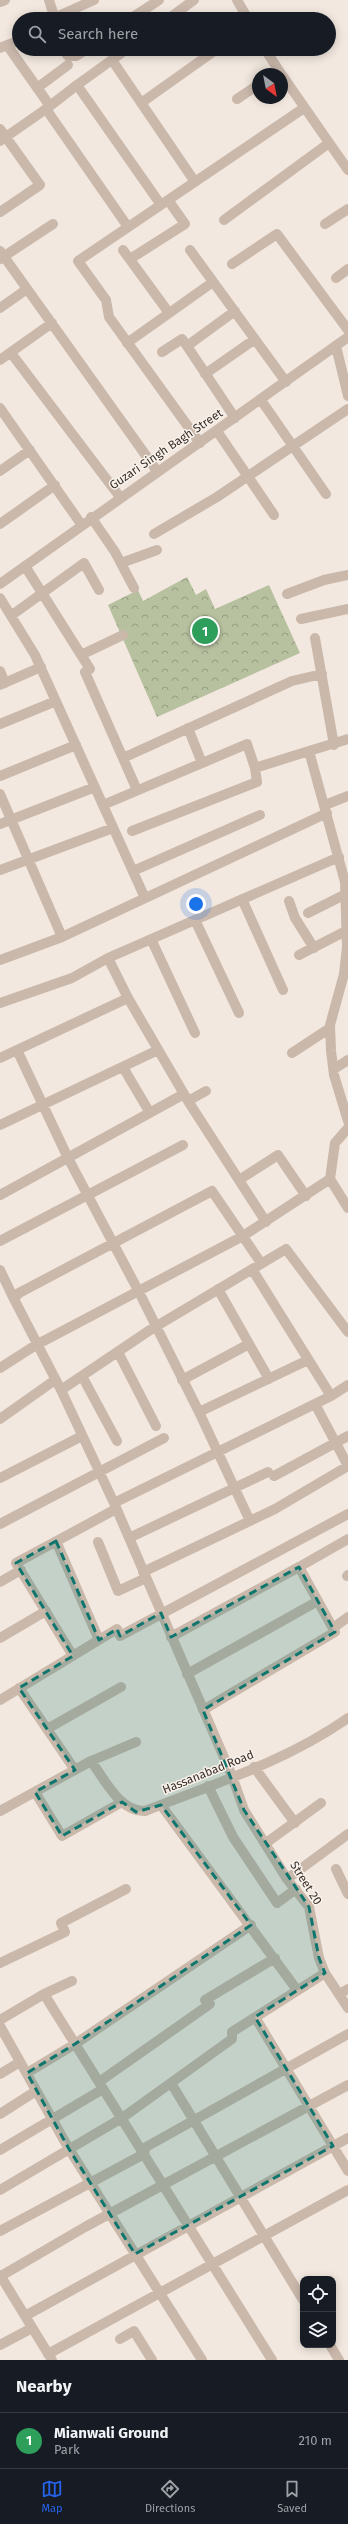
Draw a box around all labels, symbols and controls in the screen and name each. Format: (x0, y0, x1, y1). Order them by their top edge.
search box (12, 12, 336, 56)
icon: search (26, 23, 48, 45)
text: Search here (58, 25, 138, 43)
north arrow (252, 68, 288, 104)
street label: Guzari Singh Bagh Street (107, 406, 226, 492)
pin: 1 (192, 616, 218, 646)
your location (186, 894, 206, 914)
street label: Hassanabad Road (160, 1747, 256, 1797)
street label: Street 20 (287, 1859, 325, 1907)
map controls (300, 2276, 336, 2348)
button: locate (300, 2276, 336, 2312)
button: layers (300, 2312, 336, 2348)
text: Nearby (16, 2376, 71, 2397)
text: Mianwali Ground (54, 2424, 168, 2442)
text: 1 (26, 2433, 32, 2448)
text: 210 m (298, 2433, 332, 2448)
text: Park (54, 2442, 80, 2457)
tab: Map (41, 2478, 63, 2515)
tab: Directions (145, 2478, 195, 2515)
tab: Saved (277, 2478, 307, 2515)

